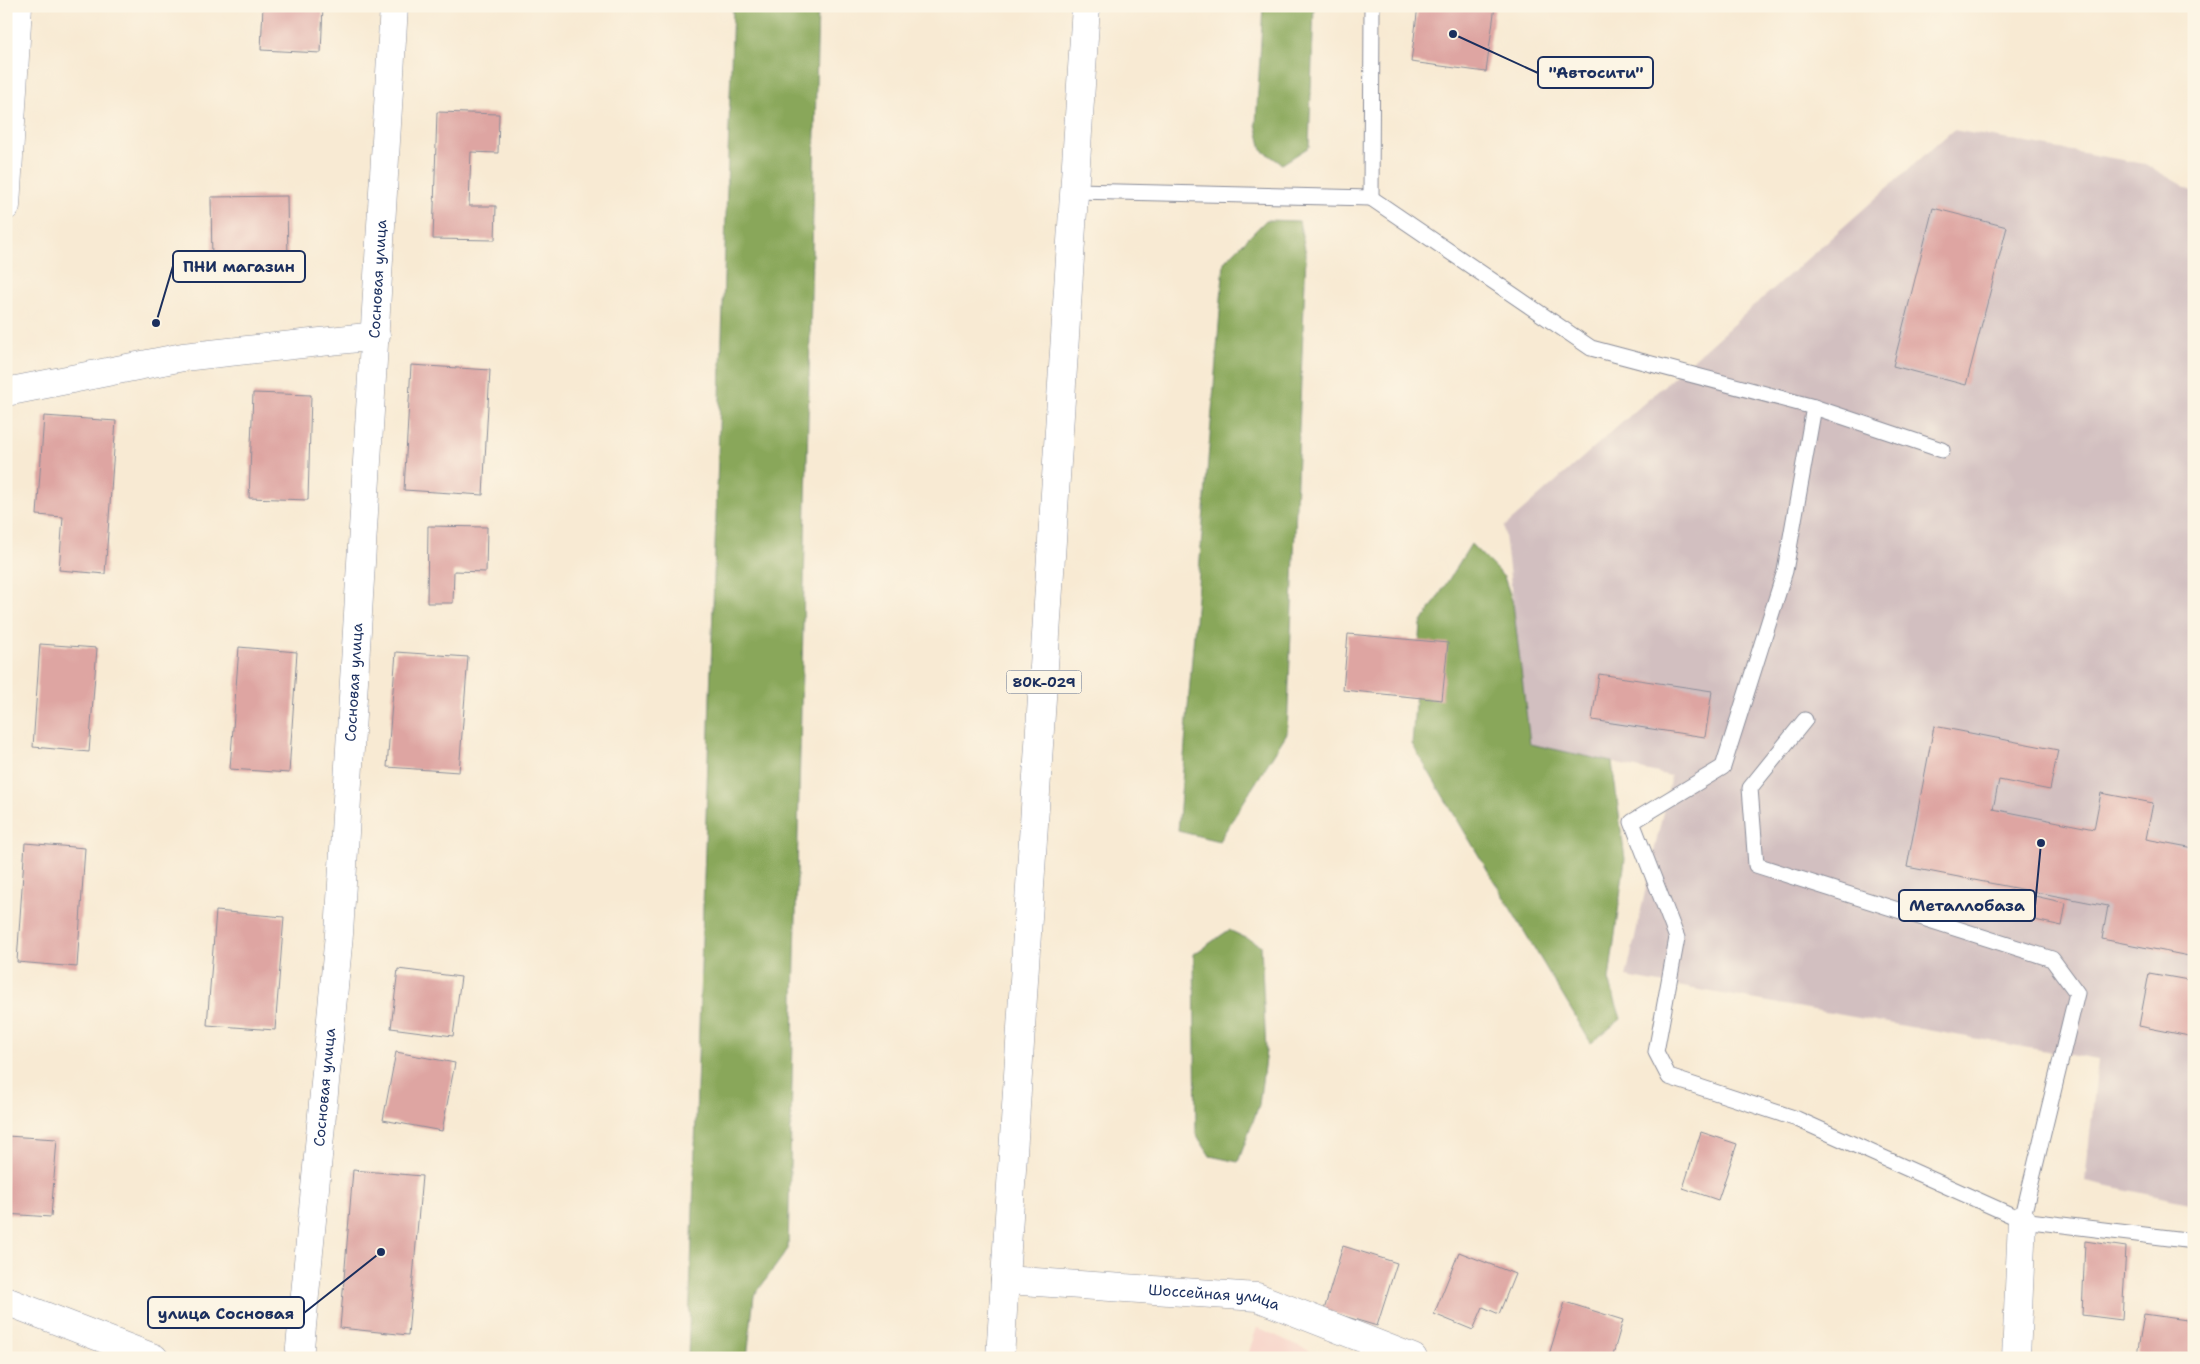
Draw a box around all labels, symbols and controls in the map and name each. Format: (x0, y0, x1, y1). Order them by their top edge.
callout: "Автосити" (1538, 57, 1653, 88)
text: "Автосити" (1548, 62, 1644, 83)
street label: Сосновая улица (364, 218, 391, 339)
callout: ПНИ магазин (173, 251, 305, 282)
text: ПНИ магазин (183, 256, 295, 277)
street label: Сосновая улица (340, 622, 367, 742)
road number: 80К-029 (1006, 670, 1082, 694)
callout: Металлобаза (1899, 890, 2035, 921)
text: Металлобаза (1909, 895, 2025, 916)
street label: Сосновая улица (309, 1026, 340, 1147)
street label: Шоссейная улица (1148, 1280, 1283, 1315)
callout: улица Сосновая (148, 1297, 304, 1328)
text: улица Сосновая (158, 1303, 294, 1324)

